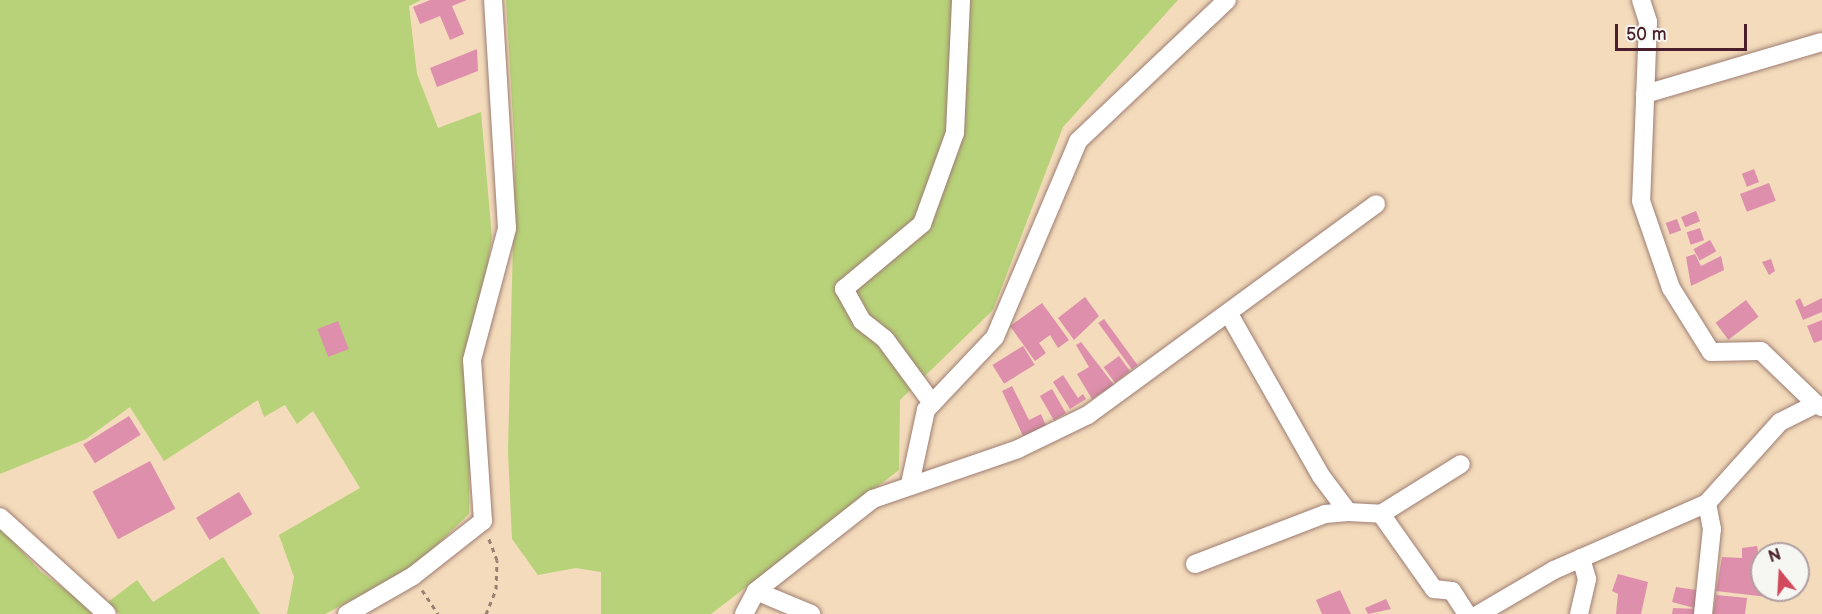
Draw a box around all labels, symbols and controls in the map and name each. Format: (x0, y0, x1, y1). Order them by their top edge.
scale bar (1618, 12, 1750, 50)
text: 50 m (1626, 24, 1667, 45)
north arrow (1750, 542, 1810, 602)
text: N (1766, 545, 1784, 567)

